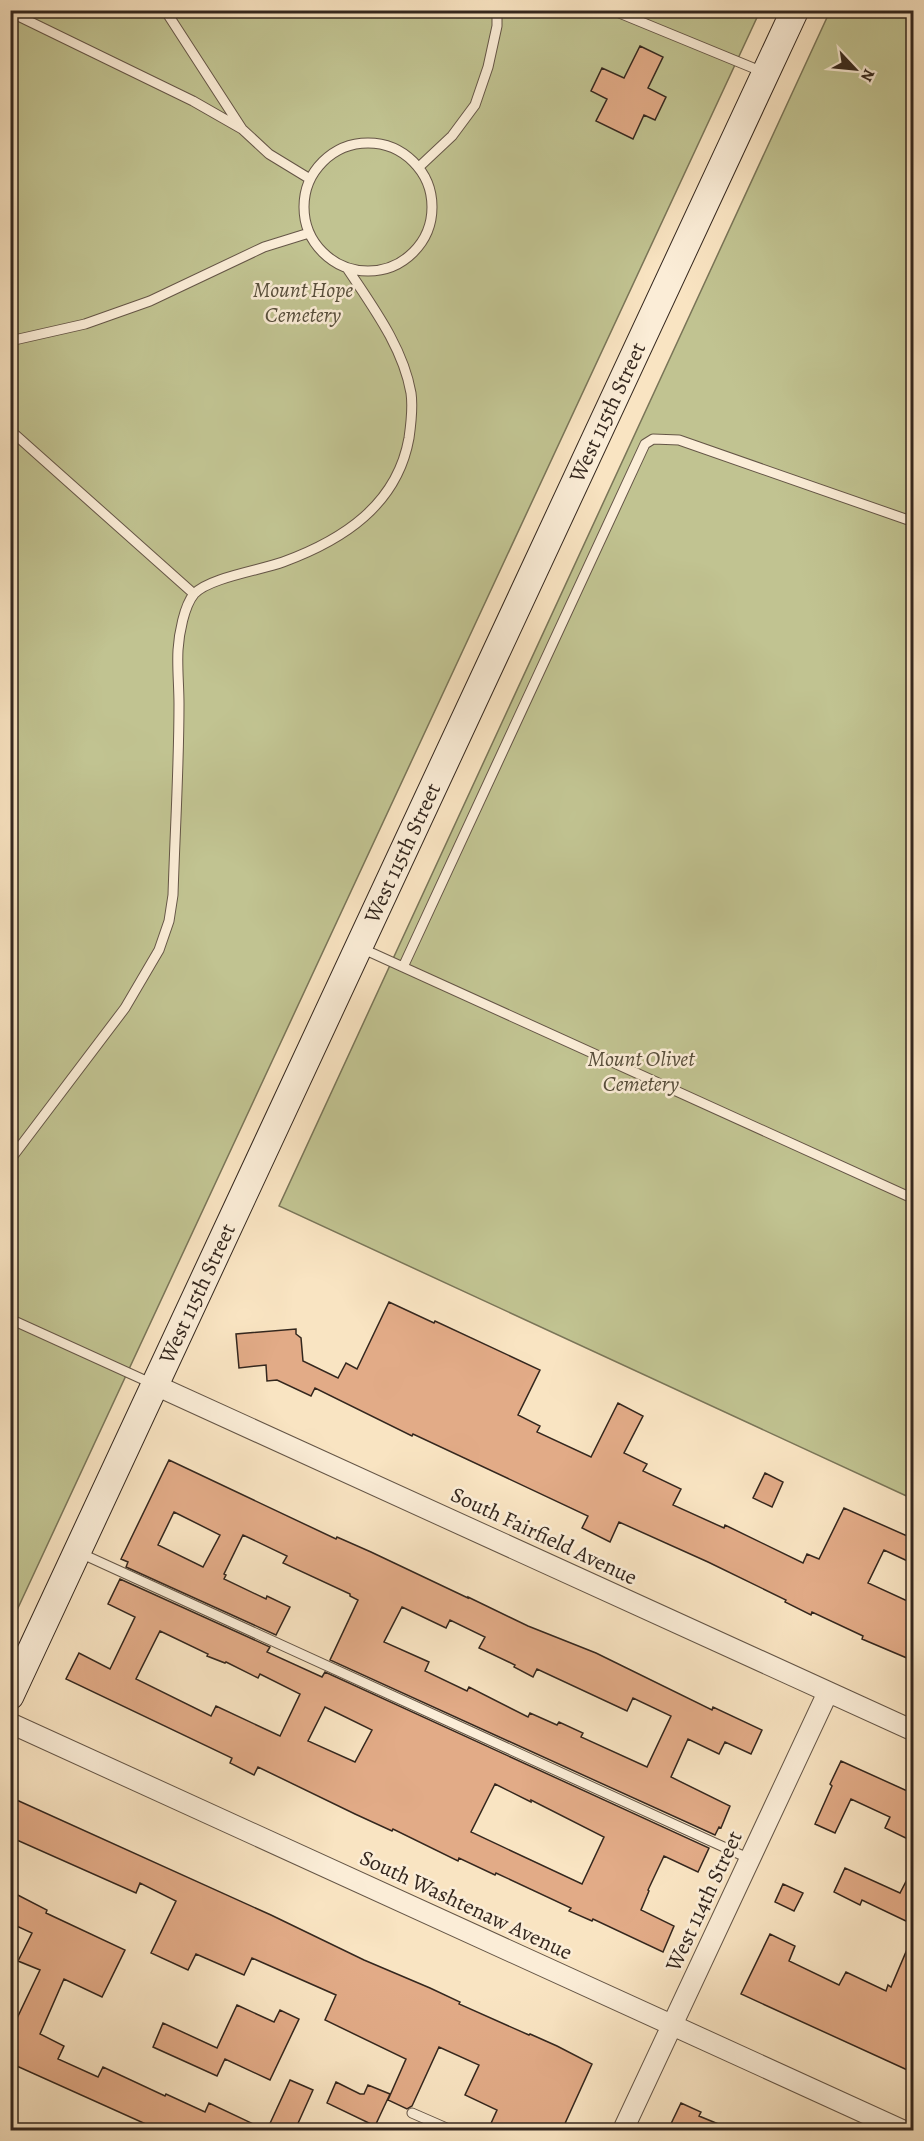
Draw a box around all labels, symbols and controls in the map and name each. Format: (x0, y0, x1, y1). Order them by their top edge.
north arrow (825, 39, 885, 99)
text: N (855, 65, 880, 86)
park label: Mount Hope Cemetery (253, 275, 353, 330)
street label: West 115th Street (562, 337, 653, 488)
street label: West 115th Street (357, 778, 448, 929)
park label: Mount Olivet Cemetery (587, 1044, 695, 1099)
street label: West 115th Street (151, 1219, 243, 1369)
street label: South Fairfield Avenue (446, 1480, 642, 1592)
street label: West 114th Street (658, 1826, 750, 1977)
street label: South Washtenaw Avenue (355, 1843, 577, 1967)

